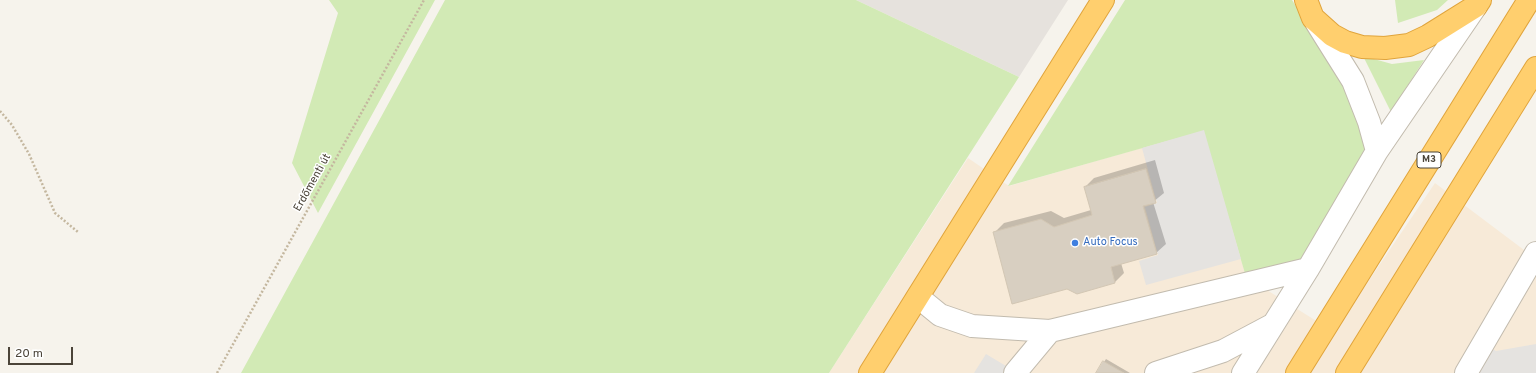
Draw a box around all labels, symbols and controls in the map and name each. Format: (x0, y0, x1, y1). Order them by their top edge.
street label: Erdőmenti út (292, 152, 334, 214)
road number: M3 (1417, 152, 1441, 168)
place label: Auto Focus (1083, 236, 1138, 250)
marker: Auto Focus (1070, 238, 1080, 248)
scale bar (10, 339, 75, 365)
text: 20 m (15, 346, 43, 362)

